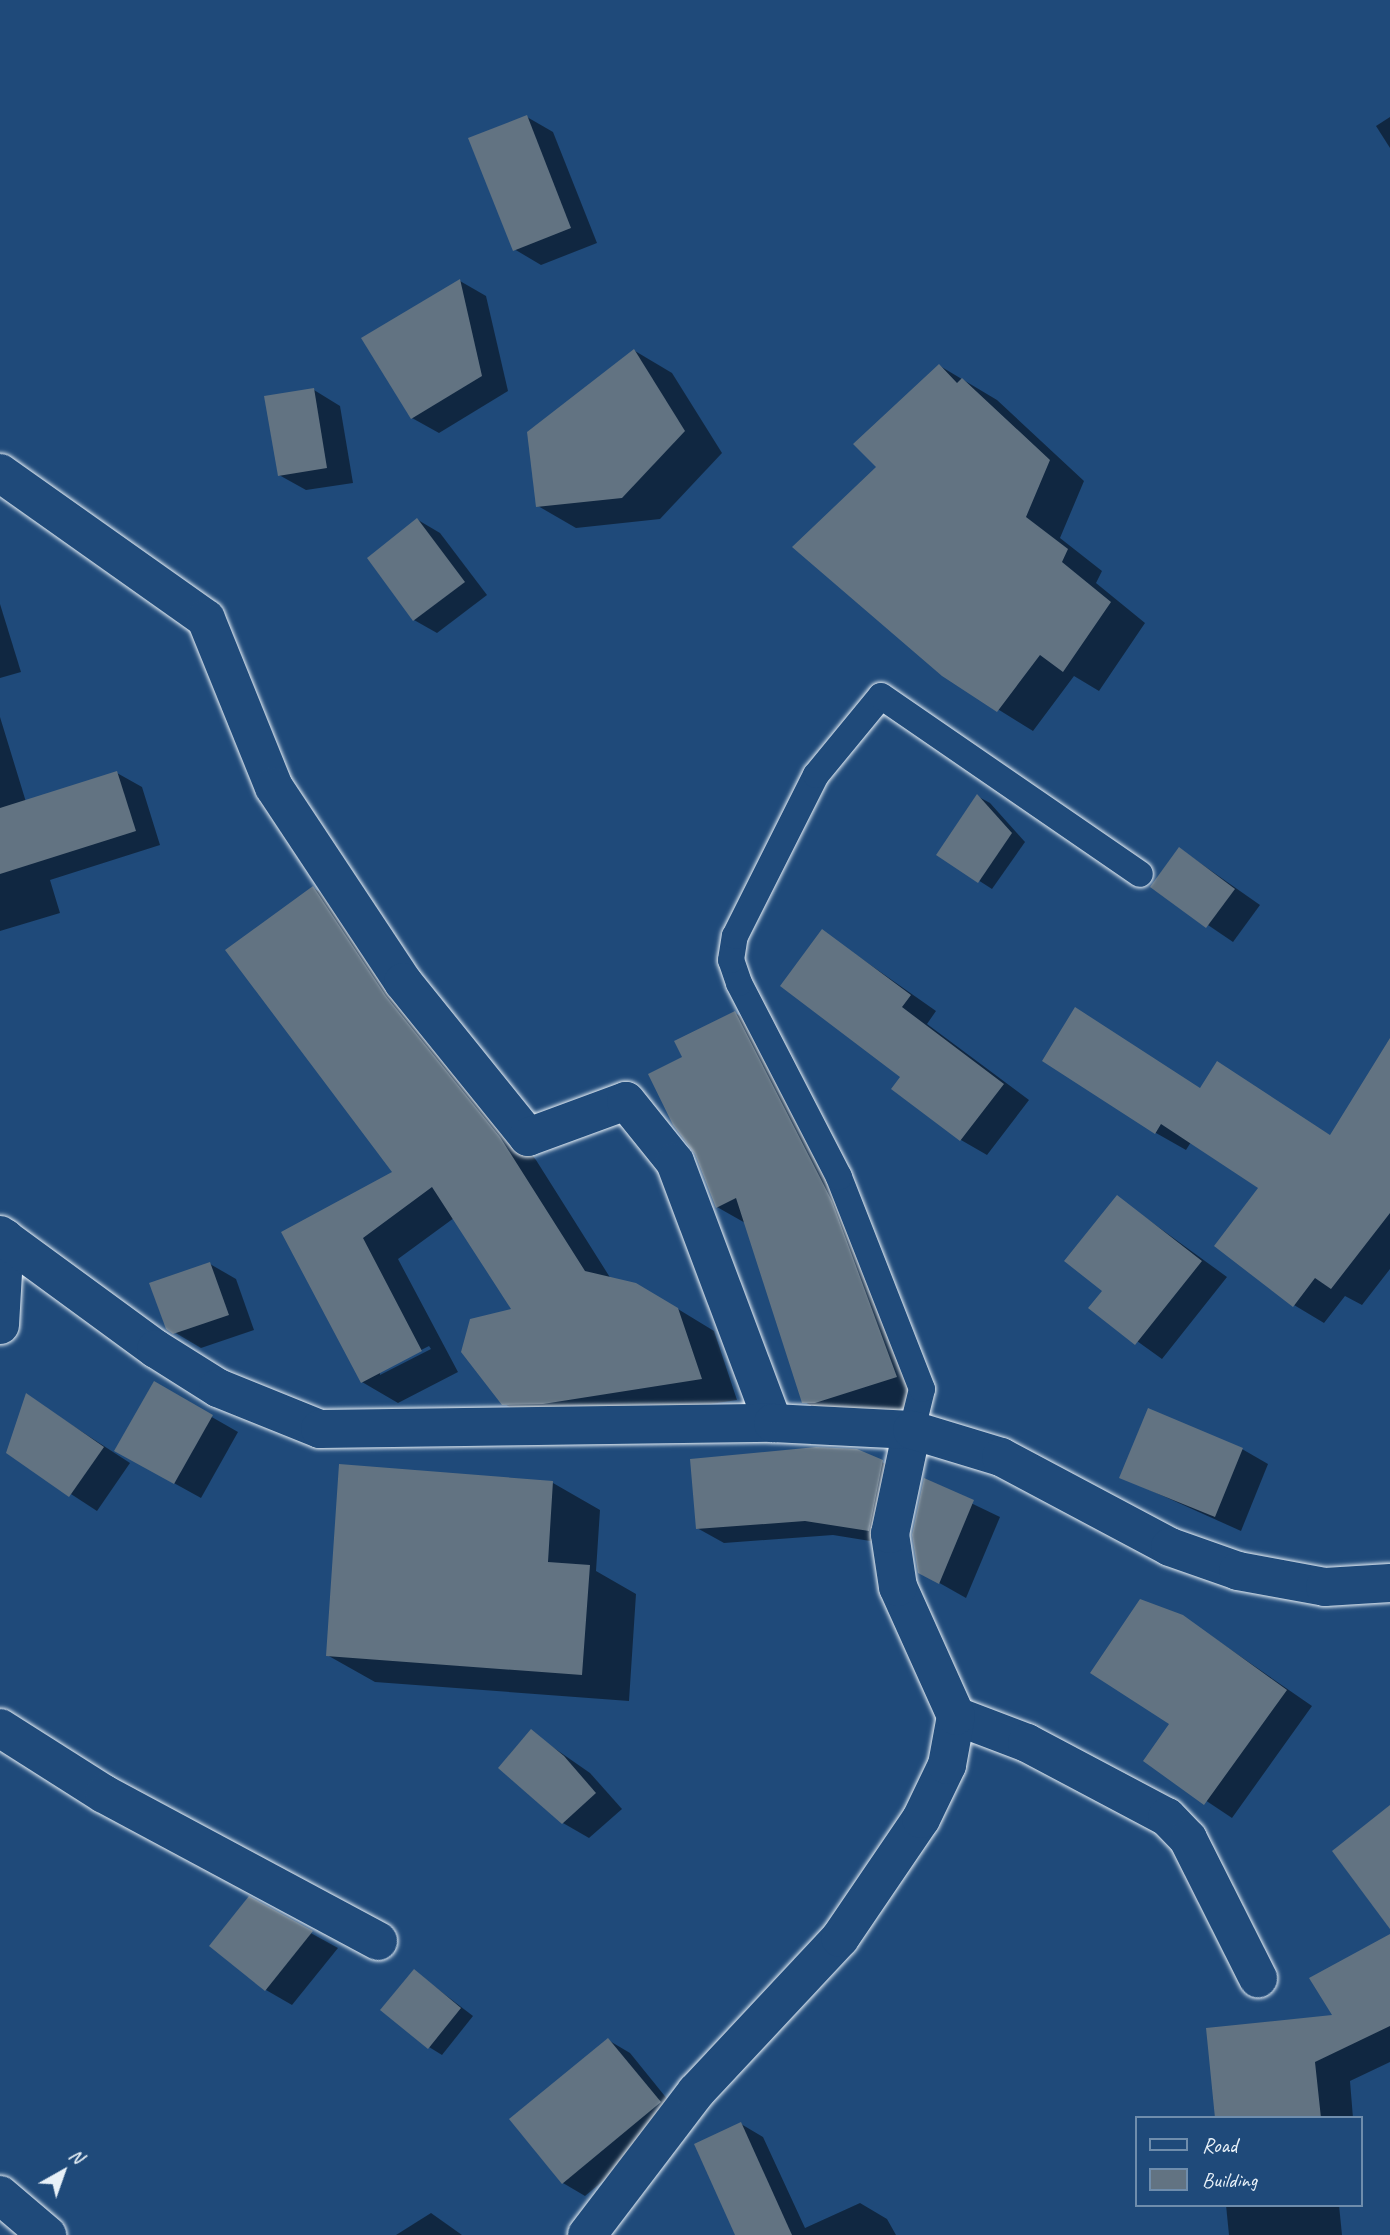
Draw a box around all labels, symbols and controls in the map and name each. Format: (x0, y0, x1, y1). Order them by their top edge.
legend (1134, 2116, 1362, 2207)
text: Road (1202, 2132, 1237, 2158)
north arrow (28, 2137, 98, 2207)
text: N (64, 2143, 89, 2169)
text: Building (1202, 2167, 1257, 2193)

